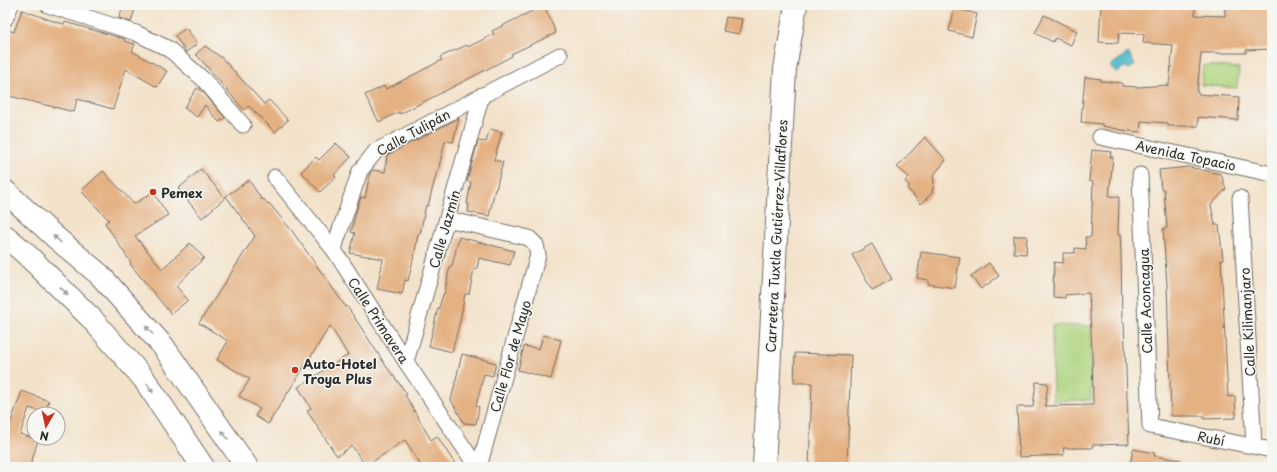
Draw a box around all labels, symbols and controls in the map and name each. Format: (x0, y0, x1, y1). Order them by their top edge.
street label: Calle Tulipán (373, 104, 453, 160)
street label: Carretera Tuxtla Gutiérrez-Villaflores (760, 119, 792, 353)
street label: Avenida Topacio (1134, 135, 1238, 175)
place label: Pemex (161, 183, 203, 202)
marker: Pemex (148, 187, 158, 197)
street label: Calle Jazmín (424, 188, 464, 270)
one-way arrow (51, 234, 62, 243)
street label: Calle Aconcagua (1134, 247, 1156, 354)
street label: Calle Kilimanjaro (1235, 267, 1259, 377)
street label: Calle Primavera (344, 273, 414, 367)
one-way arrow (59, 286, 69, 296)
street label: Calle Flor de Mayo (485, 298, 535, 414)
one-way arrow (144, 324, 153, 335)
place label: Auto-Hotel Troya Plus (303, 354, 377, 388)
marker: Auto-Hotel Troya Plus (290, 365, 300, 375)
one-way arrow (146, 383, 154, 394)
north arrow (26, 406, 66, 446)
street label: Rubí (1196, 426, 1226, 450)
text: N (38, 427, 50, 445)
one-way arrow (221, 430, 229, 440)

